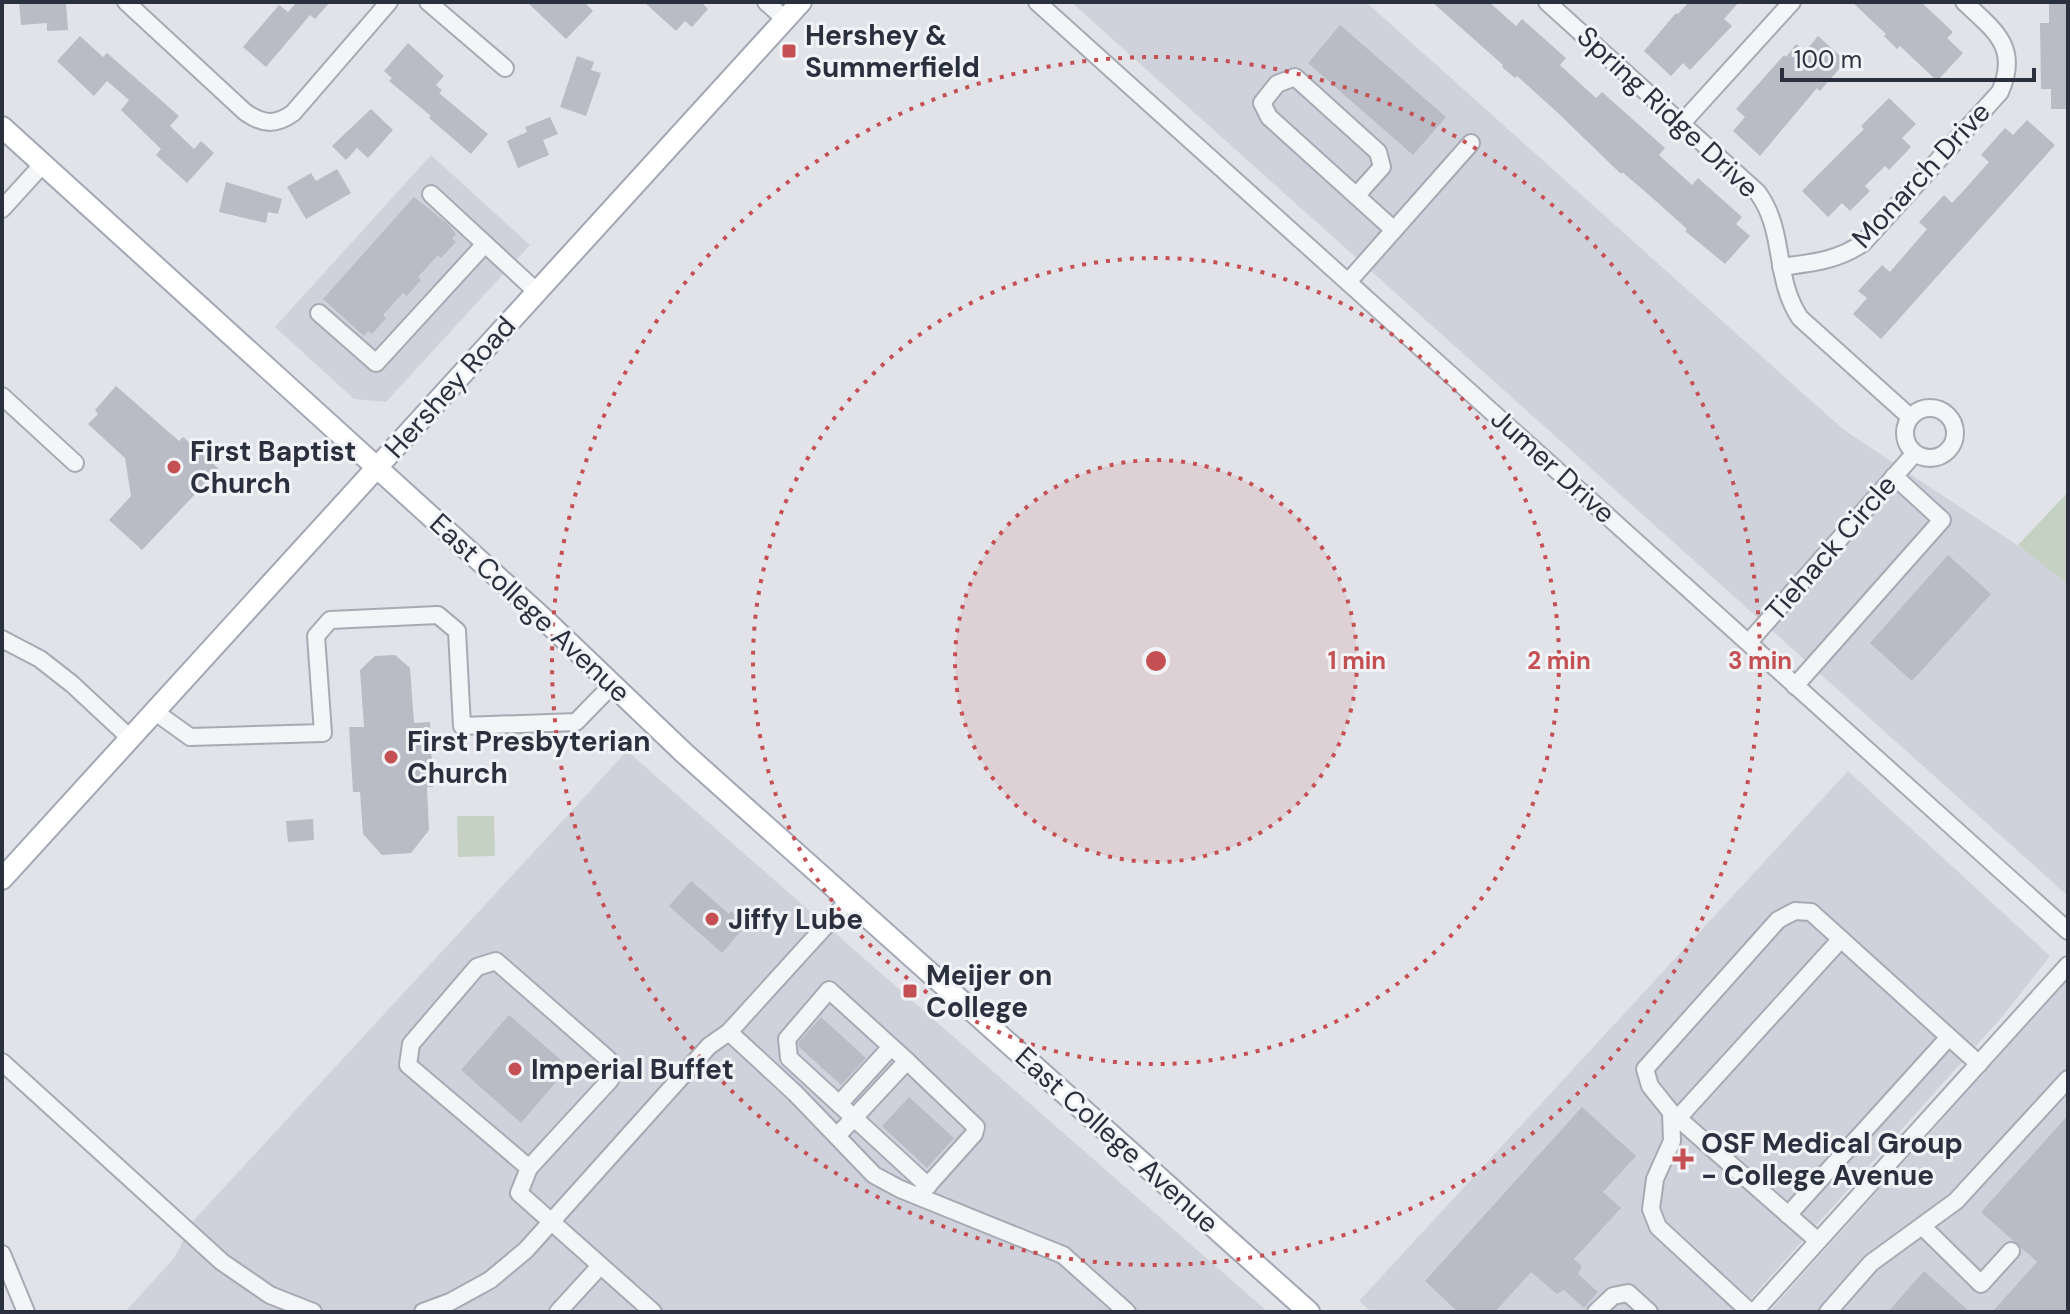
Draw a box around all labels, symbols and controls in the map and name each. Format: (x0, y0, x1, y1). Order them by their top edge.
place label: Hershey & Summerfield (805, 17, 980, 86)
street label: Spring Ridge Drive (1569, 18, 1767, 206)
scale bar (1782, 32, 2034, 82)
marker: Hershey & Summerfield (780, 42, 798, 60)
text: 100 m (1794, 44, 1862, 75)
street label: Monarch Drive (1844, 94, 1998, 256)
street label: Hershey Road (376, 308, 524, 466)
street label: Jumer Drive (1483, 400, 1623, 532)
place label: First Baptist Church (190, 433, 356, 502)
marker: First Baptist Church (165, 458, 183, 476)
street label: Tiehack Circle (1757, 467, 1905, 629)
street label: East College Avenue (422, 505, 638, 711)
text: 1 min (1328, 645, 1386, 676)
text: 2 min (1527, 645, 1591, 676)
text: 3 min (1728, 645, 1792, 676)
centre of rings (1142, 647, 1170, 675)
place label: First Presbyterian Church (407, 723, 650, 792)
marker: First Presbyterian Church (382, 748, 400, 766)
place label: Jiffy Lube (728, 901, 863, 938)
marker: Jiffy Lube (703, 910, 721, 928)
place label: Meijer on College (926, 957, 1052, 1026)
marker: Meijer on College (901, 982, 919, 1000)
street label: East College Avenue (1007, 1039, 1227, 1241)
place label: Imperial Buffet (531, 1051, 734, 1088)
marker: Imperial Buffet (506, 1060, 524, 1078)
place label: OSF Medical Group - College Avenue (1701, 1125, 1963, 1194)
marker: OSF Medical Group - College Avenue (1672, 1148, 1694, 1170)

